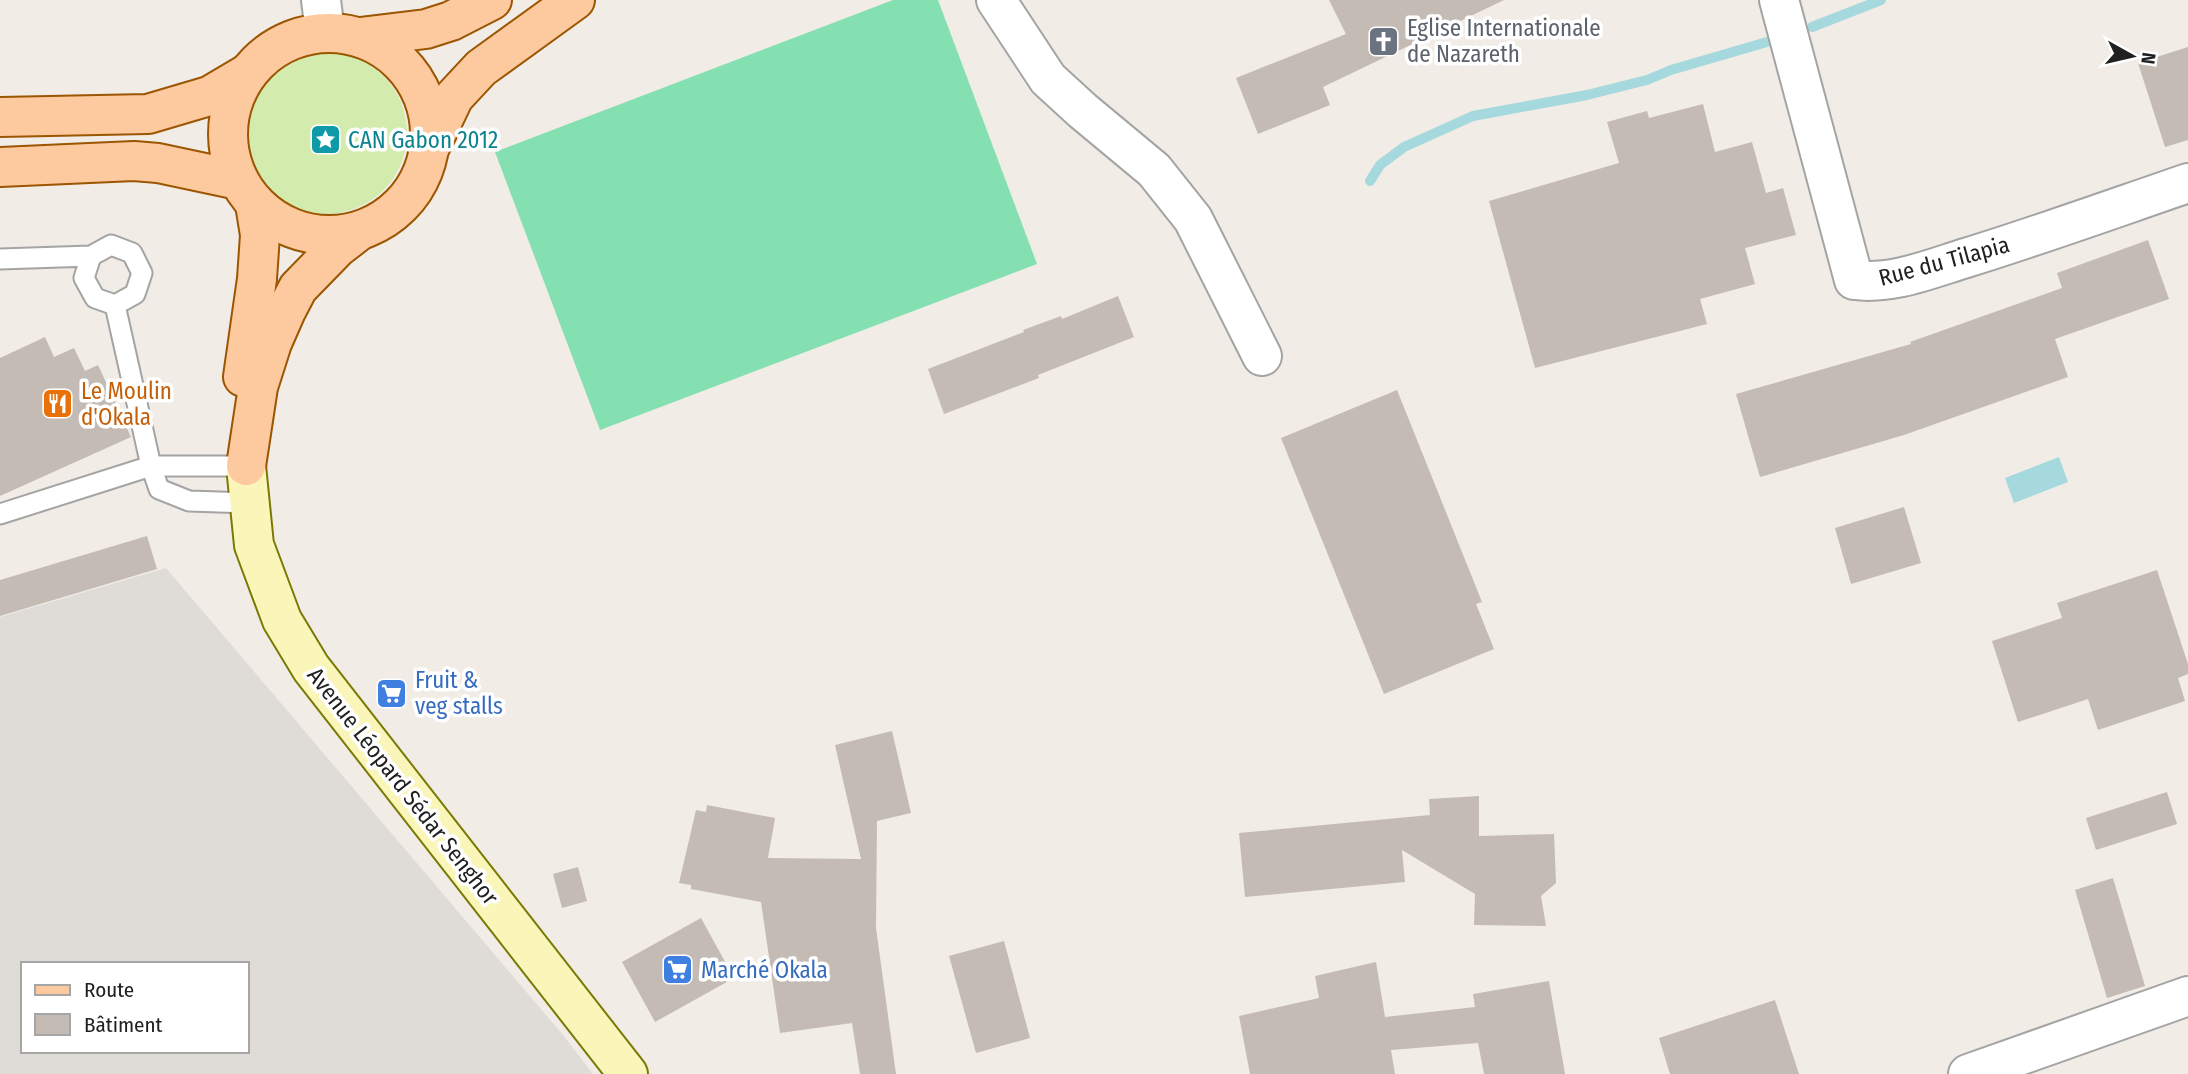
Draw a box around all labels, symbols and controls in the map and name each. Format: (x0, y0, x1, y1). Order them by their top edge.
place label: Eglise Internationale de Nazareth (1407, 14, 1601, 68)
north arrow (2097, 21, 2167, 91)
church icon: Eglise Internationale de Nazareth (1367, 24, 1401, 58)
text: N (2136, 51, 2161, 66)
place icon: CAN Gabon 2012 (308, 123, 342, 157)
place label: CAN Gabon 2012 (348, 126, 498, 154)
street label: Rue du Tilapia (1876, 230, 2012, 292)
place label: Le Moulin d'Okala (81, 377, 172, 431)
restaurant icon: Le Moulin d'Okala (41, 387, 75, 421)
street label: Avenue Léopard Sédar Senghor (302, 662, 504, 910)
place label: Fruit & veg stalls (415, 666, 503, 720)
supermarket icon: Fruit & veg stalls (375, 676, 409, 710)
supermarket icon: Marché Okala (661, 953, 695, 987)
place label: Marché Okala (701, 956, 828, 984)
legend (21, 962, 248, 1053)
text: Route (84, 977, 134, 1003)
text: Bâtiment (84, 1012, 163, 1038)

